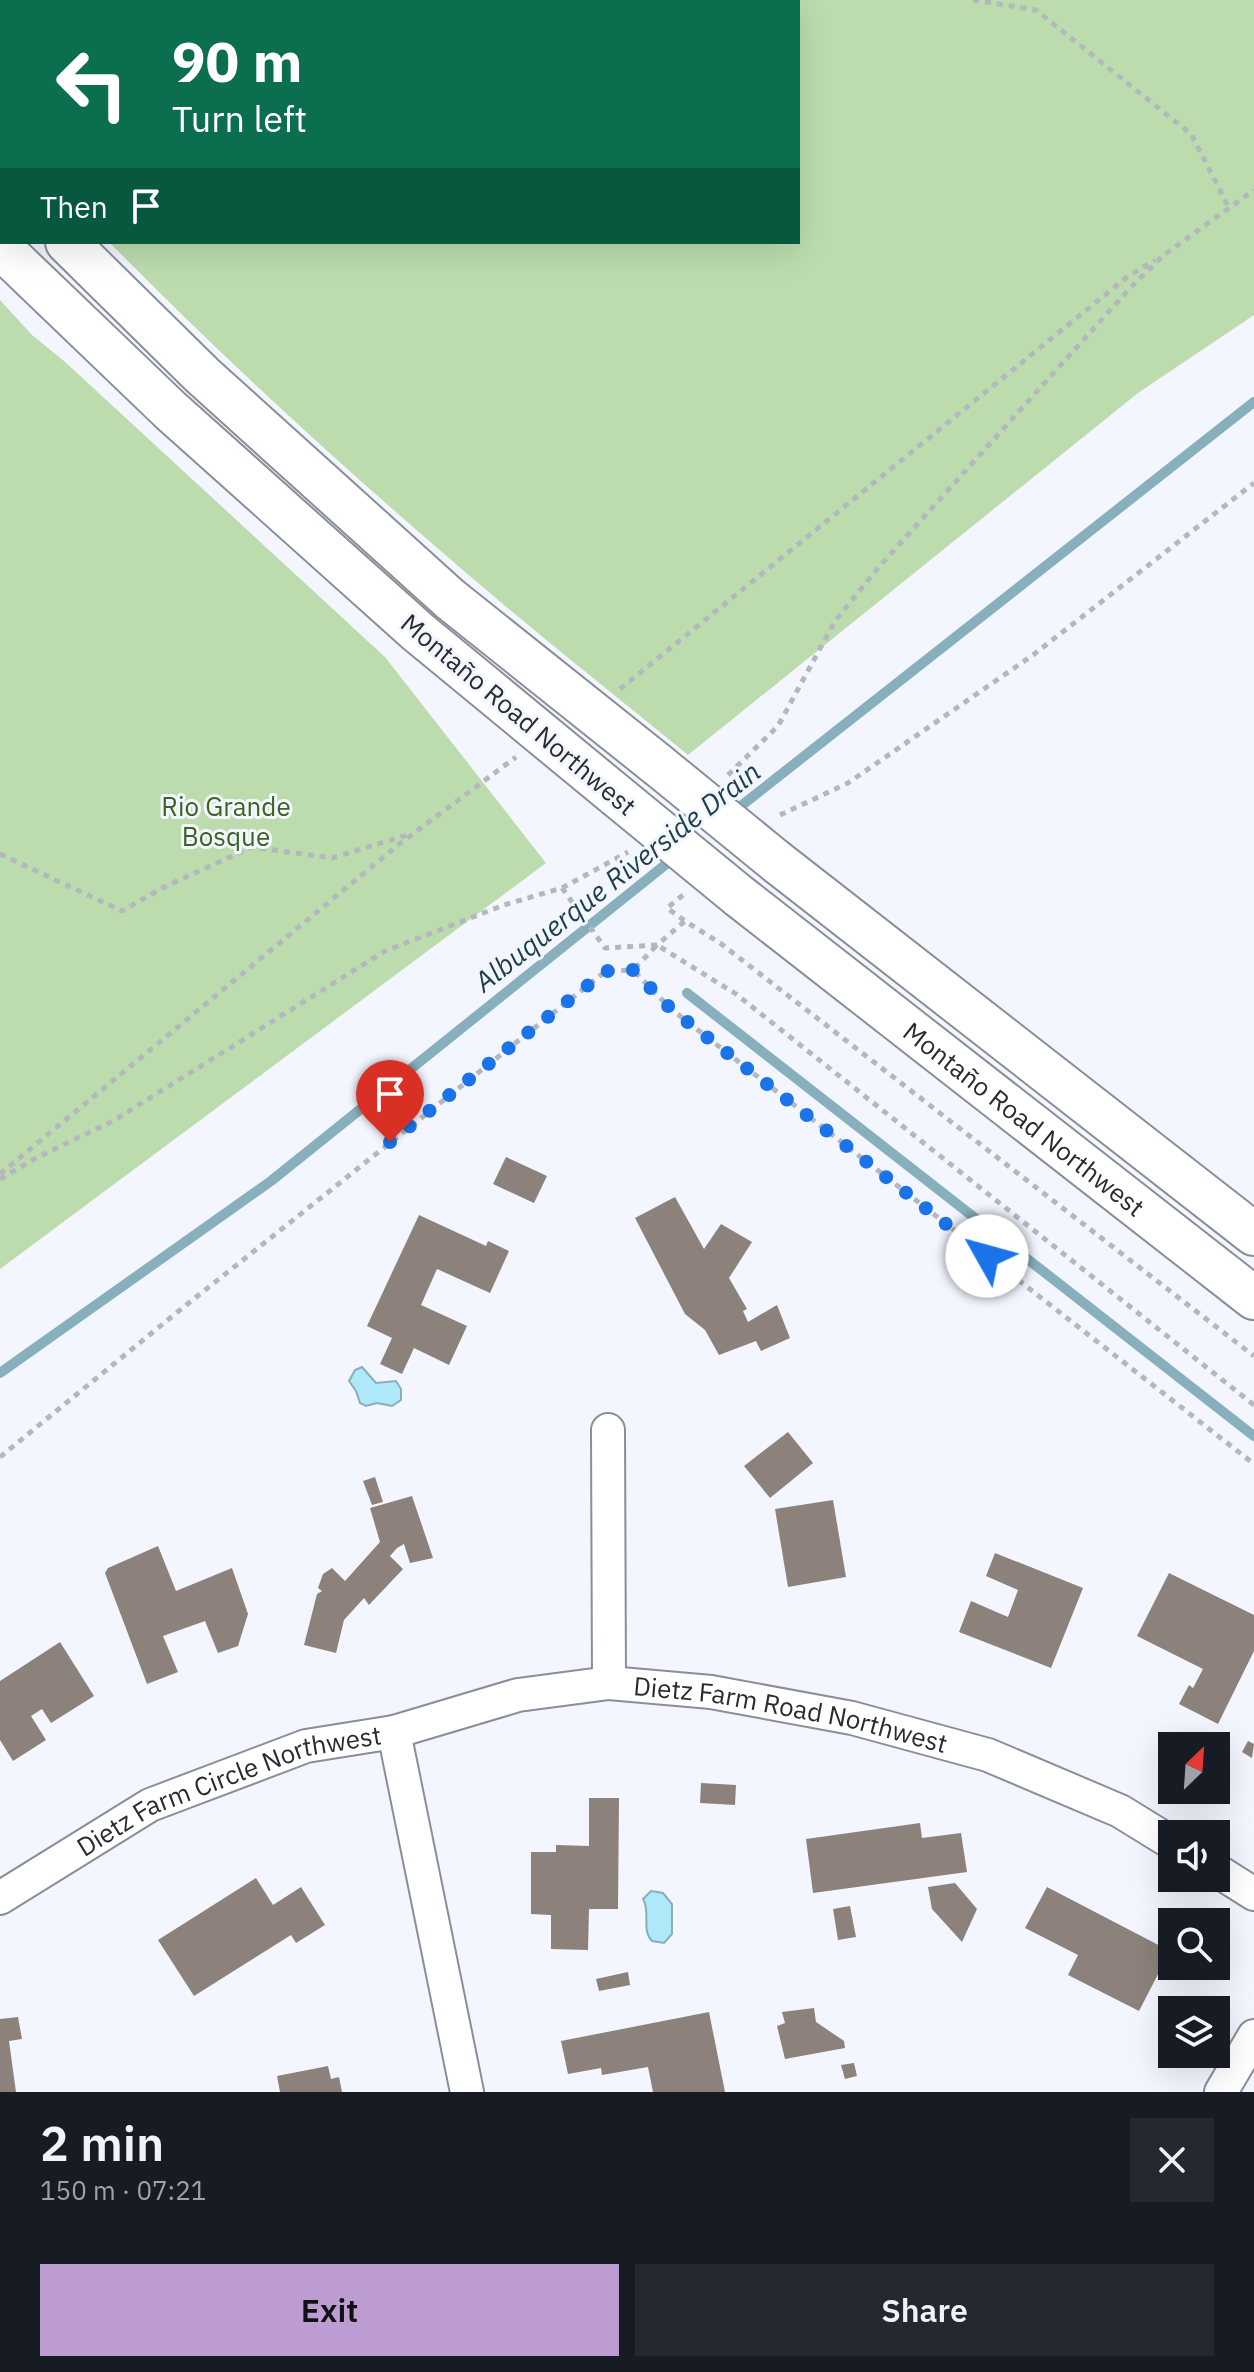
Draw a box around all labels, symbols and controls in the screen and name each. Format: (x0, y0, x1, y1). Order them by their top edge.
text: 90 m (172, 25, 302, 97)
icon: left (40, 32, 144, 136)
text: Turn left (172, 95, 307, 142)
icon: arrive (124, 184, 168, 228)
text: Then (40, 187, 108, 226)
street label: Montaño Road Northwest (394, 606, 644, 822)
water label: Albuquerque Riverside Drain (465, 753, 768, 1000)
park label: Rio Grande Bosque (161, 789, 291, 853)
street label: Montaño Road Northwest (897, 1014, 1152, 1224)
pin (356, 1060, 424, 1142)
icon: arrive (368, 1072, 412, 1116)
position arrow (945, 1214, 1029, 1298)
street label: Dietz Farm Road Northwest (632, 1668, 951, 1760)
street label: Dietz Farm Circle Northwest (70, 1717, 384, 1863)
north arrow (1158, 1732, 1230, 1804)
map controls (1158, 1732, 1230, 2068)
button: sound (1158, 1820, 1230, 1892)
button: search (1158, 1908, 1230, 1980)
button: layers (1158, 1996, 1230, 2068)
text: 2 min (40, 2112, 164, 2174)
button: close (1130, 2118, 1214, 2202)
text: 150 m · 07:21 (40, 2173, 206, 2207)
button: Exit (40, 2264, 619, 2356)
button: Share (635, 2264, 1214, 2356)

